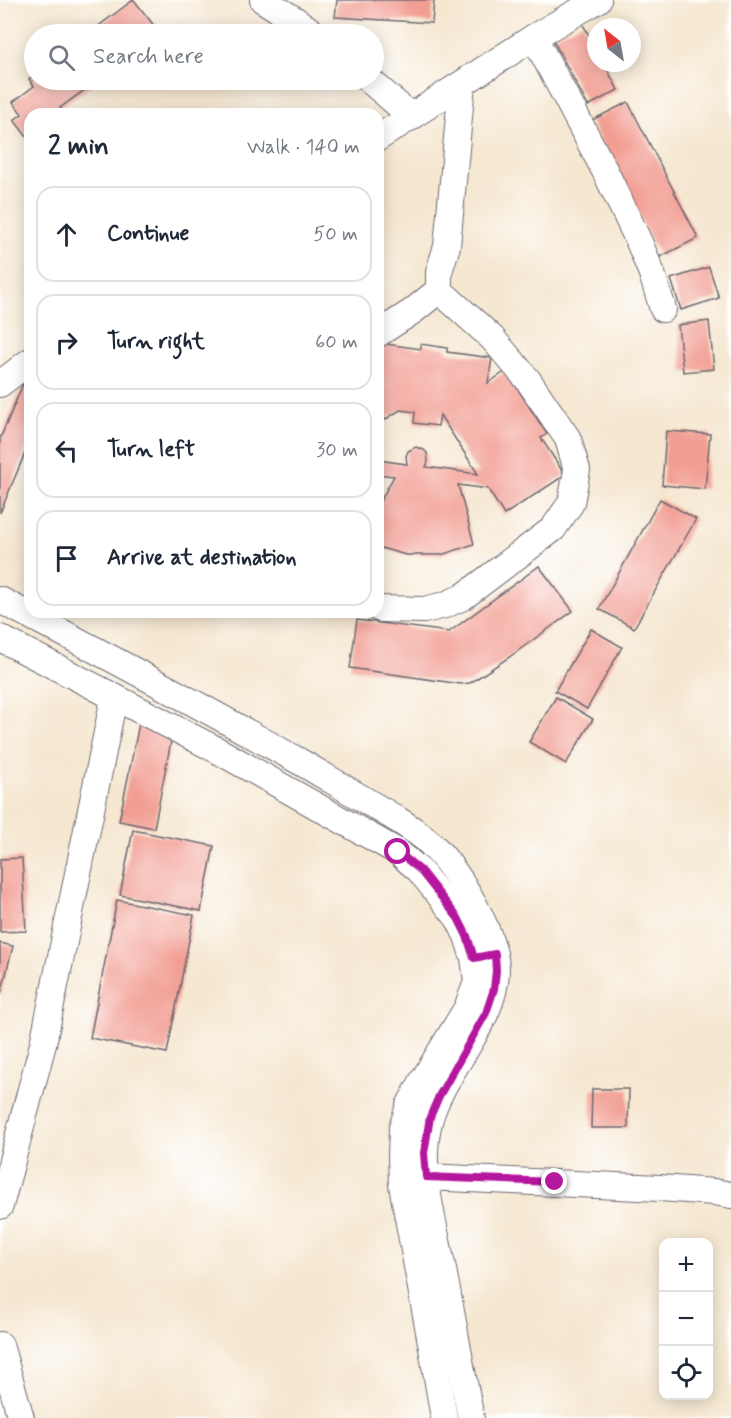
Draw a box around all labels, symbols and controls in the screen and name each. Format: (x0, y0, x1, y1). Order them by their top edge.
north arrow (587, 18, 641, 72)
search box (24, 24, 384, 90)
icon: search (45, 41, 78, 74)
text: Search here (93, 43, 204, 71)
text: 2 min (48, 130, 109, 164)
text: Walk · 140 m (247, 134, 360, 161)
icon: ahead (50, 218, 83, 251)
text: Continue (107, 220, 189, 248)
text: 50 m (313, 221, 358, 248)
icon: right (50, 326, 83, 359)
text: Turn right (107, 328, 205, 356)
text: 60 m (315, 329, 358, 356)
icon: left (50, 434, 83, 467)
text: Turn left (107, 436, 195, 464)
text: 30 m (316, 437, 358, 464)
icon: arrive (50, 542, 83, 575)
text: Arrive at destination (107, 544, 297, 572)
route start (384, 838, 410, 864)
route end (541, 1168, 567, 1194)
map controls (659, 1238, 713, 1400)
button: + (659, 1238, 713, 1292)
button: − (659, 1292, 713, 1346)
button: locate (659, 1346, 713, 1400)

